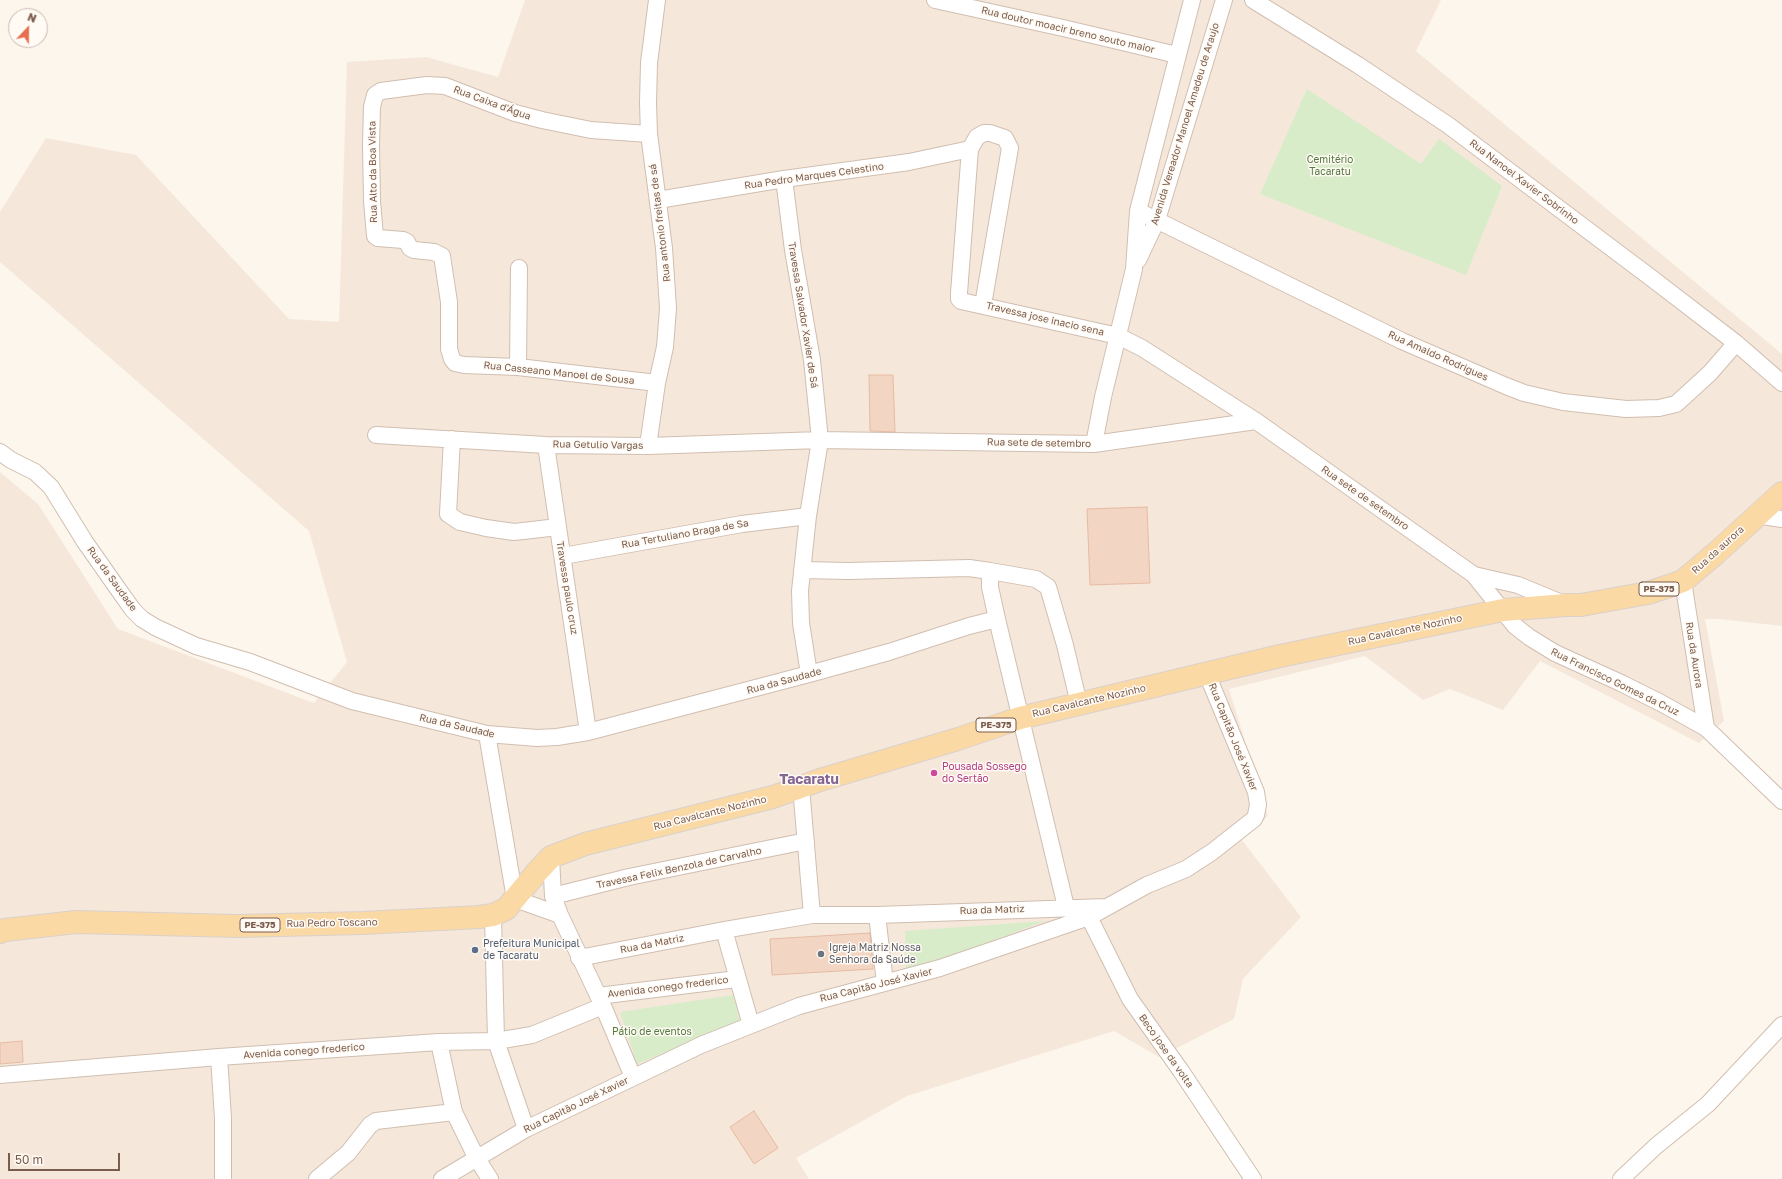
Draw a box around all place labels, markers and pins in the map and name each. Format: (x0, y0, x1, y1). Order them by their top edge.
place label: Pousada Sossego do Sertão (942, 761, 1027, 784)
marker: Pousada Sossego do Sertão (929, 768, 939, 778)
place label: Prefeitura Municipal de Tacaratu (483, 938, 580, 962)
place label: Igreja Matriz Nossa Senhora da Saúde (829, 942, 921, 966)
marker: Prefeitura Municipal de Tacaratu (470, 945, 480, 955)
marker: Igreja Matriz Nossa Senhora da Saúde (816, 949, 826, 959)

